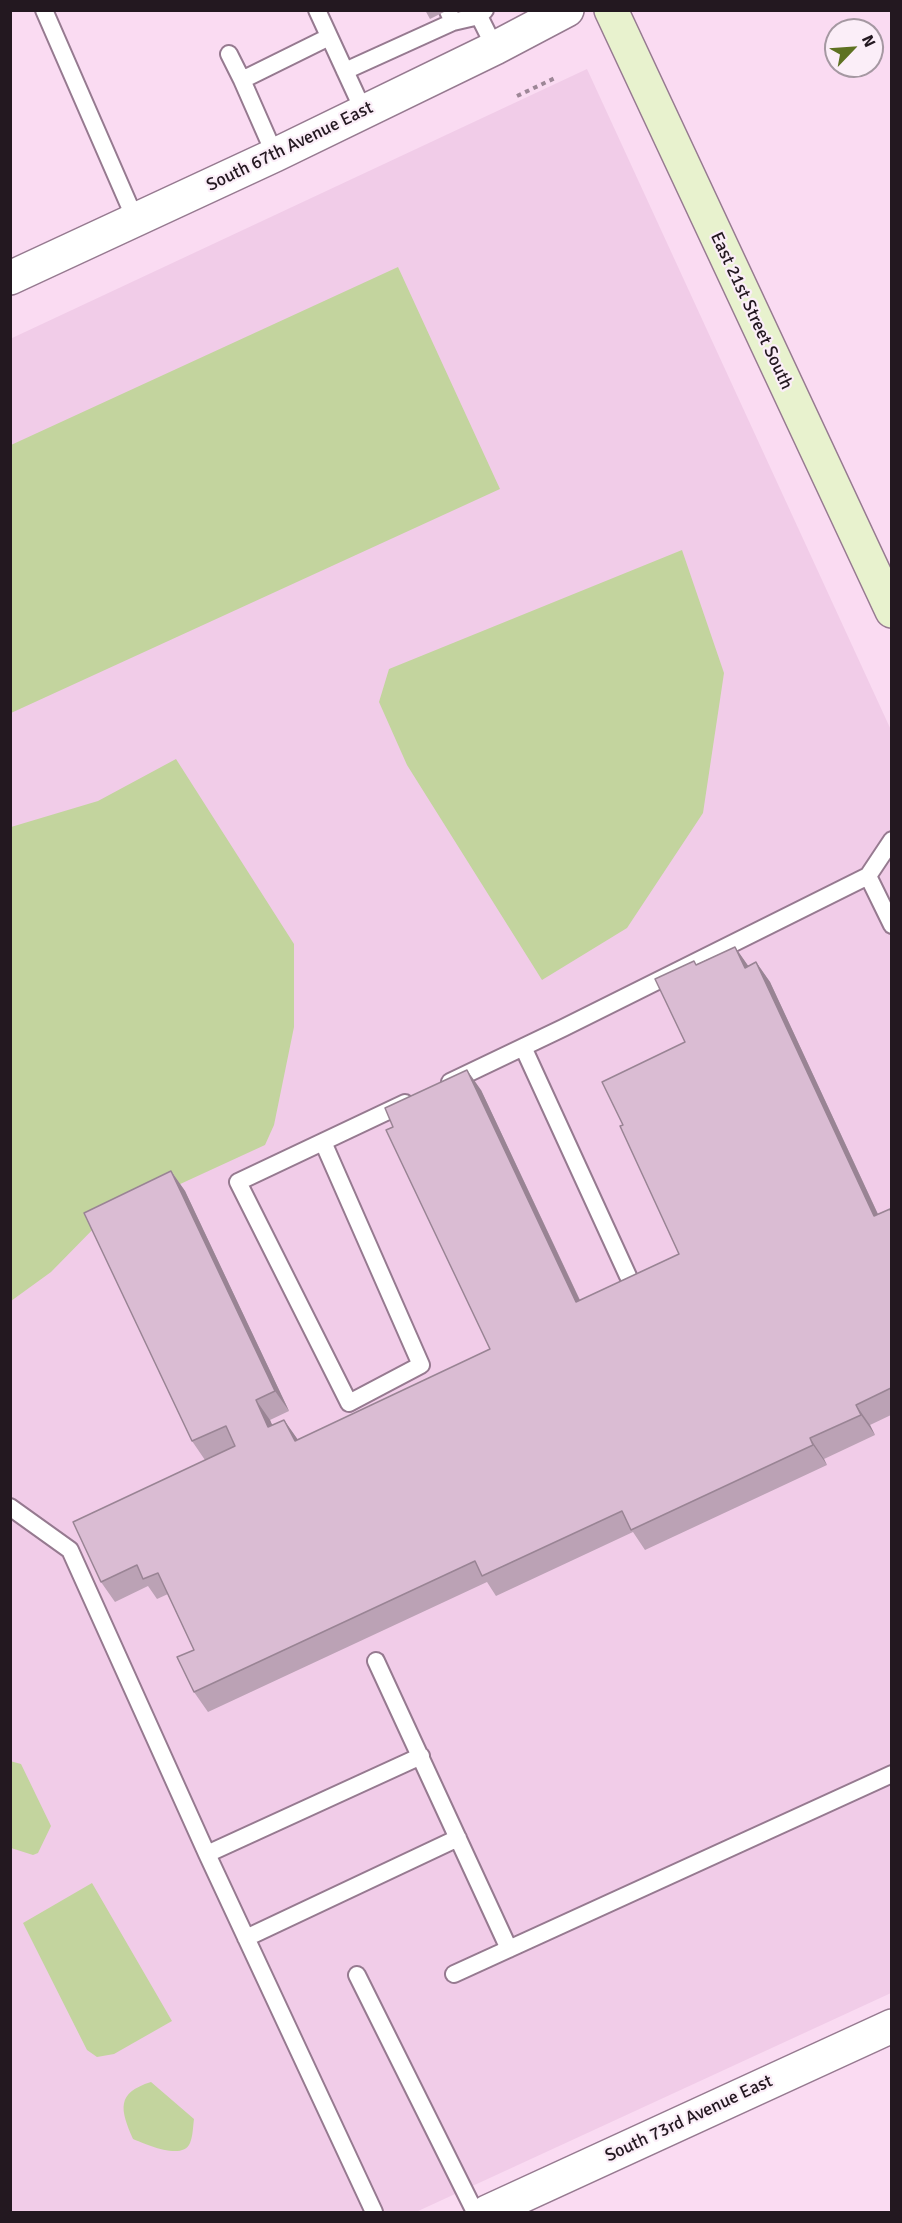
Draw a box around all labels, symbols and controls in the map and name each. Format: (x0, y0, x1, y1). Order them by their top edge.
north arrow (824, 18, 884, 78)
text: N (857, 32, 880, 51)
street label: South 67th Avenue East (203, 97, 377, 197)
street label: East 21st Street South (705, 229, 797, 393)
street label: South 73rd Avenue East (602, 2071, 776, 2167)

